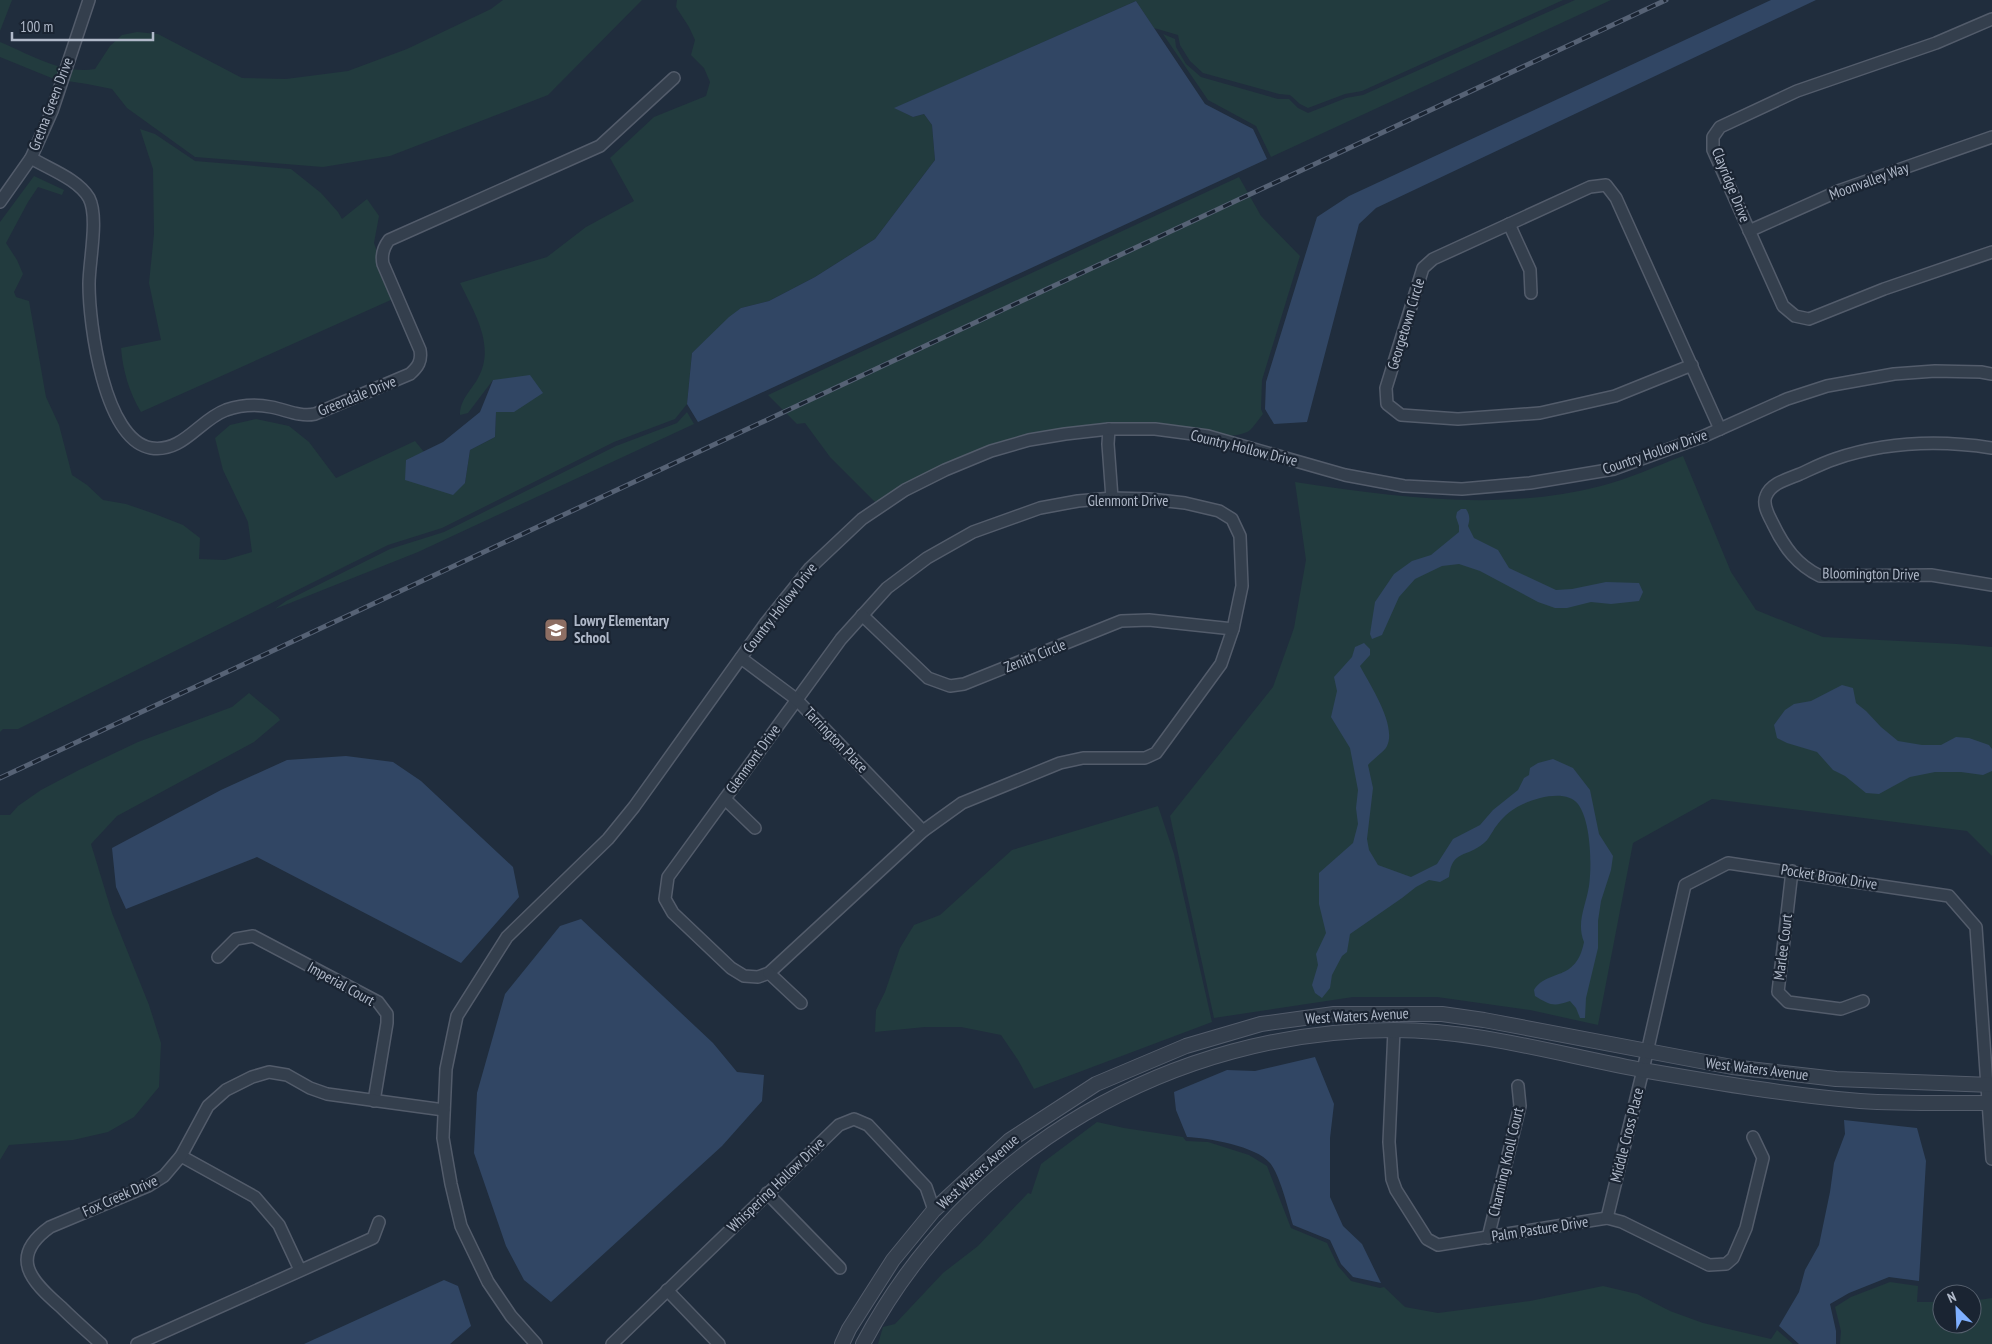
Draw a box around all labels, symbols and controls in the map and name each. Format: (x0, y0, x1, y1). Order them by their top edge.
scale bar (12, 10, 154, 42)
text: 100 m (20, 17, 53, 36)
street label: Gretna Green Drive (24, 55, 77, 153)
street label: Clayridge Drive (1708, 145, 1755, 225)
street label: Moonvalley Way (1826, 157, 1912, 204)
street label: Georgetown Circle (1383, 276, 1428, 372)
street label: Greendale Drive (315, 371, 399, 420)
street label: Country Hollow Drive (1189, 425, 1300, 470)
street label: Country Hollow Drive (1600, 425, 1710, 478)
street label: Glenmont Drive (1087, 491, 1169, 510)
street label: Country Hollow Drive (738, 559, 821, 657)
street label: Bloomington Drive (1822, 563, 1920, 584)
place label: Lowry Elementary School (574, 611, 670, 647)
school or university icon: Lowry Elementary School (543, 617, 569, 643)
street label: Zenith Circle (1001, 635, 1069, 677)
street label: Tarrington Place (800, 703, 872, 776)
street label: Glenmont Drive (721, 720, 784, 797)
street label: Pocket Brook Drive (1780, 860, 1879, 894)
street label: Marlee Court (1769, 913, 1796, 981)
street label: Imperial Court (304, 957, 378, 1010)
street label: West Waters Avenue (1305, 1003, 1409, 1028)
street label: West Waters Avenue (1705, 1053, 1810, 1084)
street label: Middle Cross Place (1606, 1086, 1647, 1184)
street label: Charming Knoll Court (1484, 1106, 1527, 1218)
street label: West Waters Avenue (933, 1130, 1022, 1213)
street label: Whispering Hollow Drive (723, 1133, 828, 1236)
street label: Fox Creek Drive (79, 1171, 160, 1221)
street label: Palm Pasture Drive (1490, 1211, 1590, 1246)
north arrow (1932, 1284, 1982, 1334)
text: N (1945, 1287, 1959, 1307)

